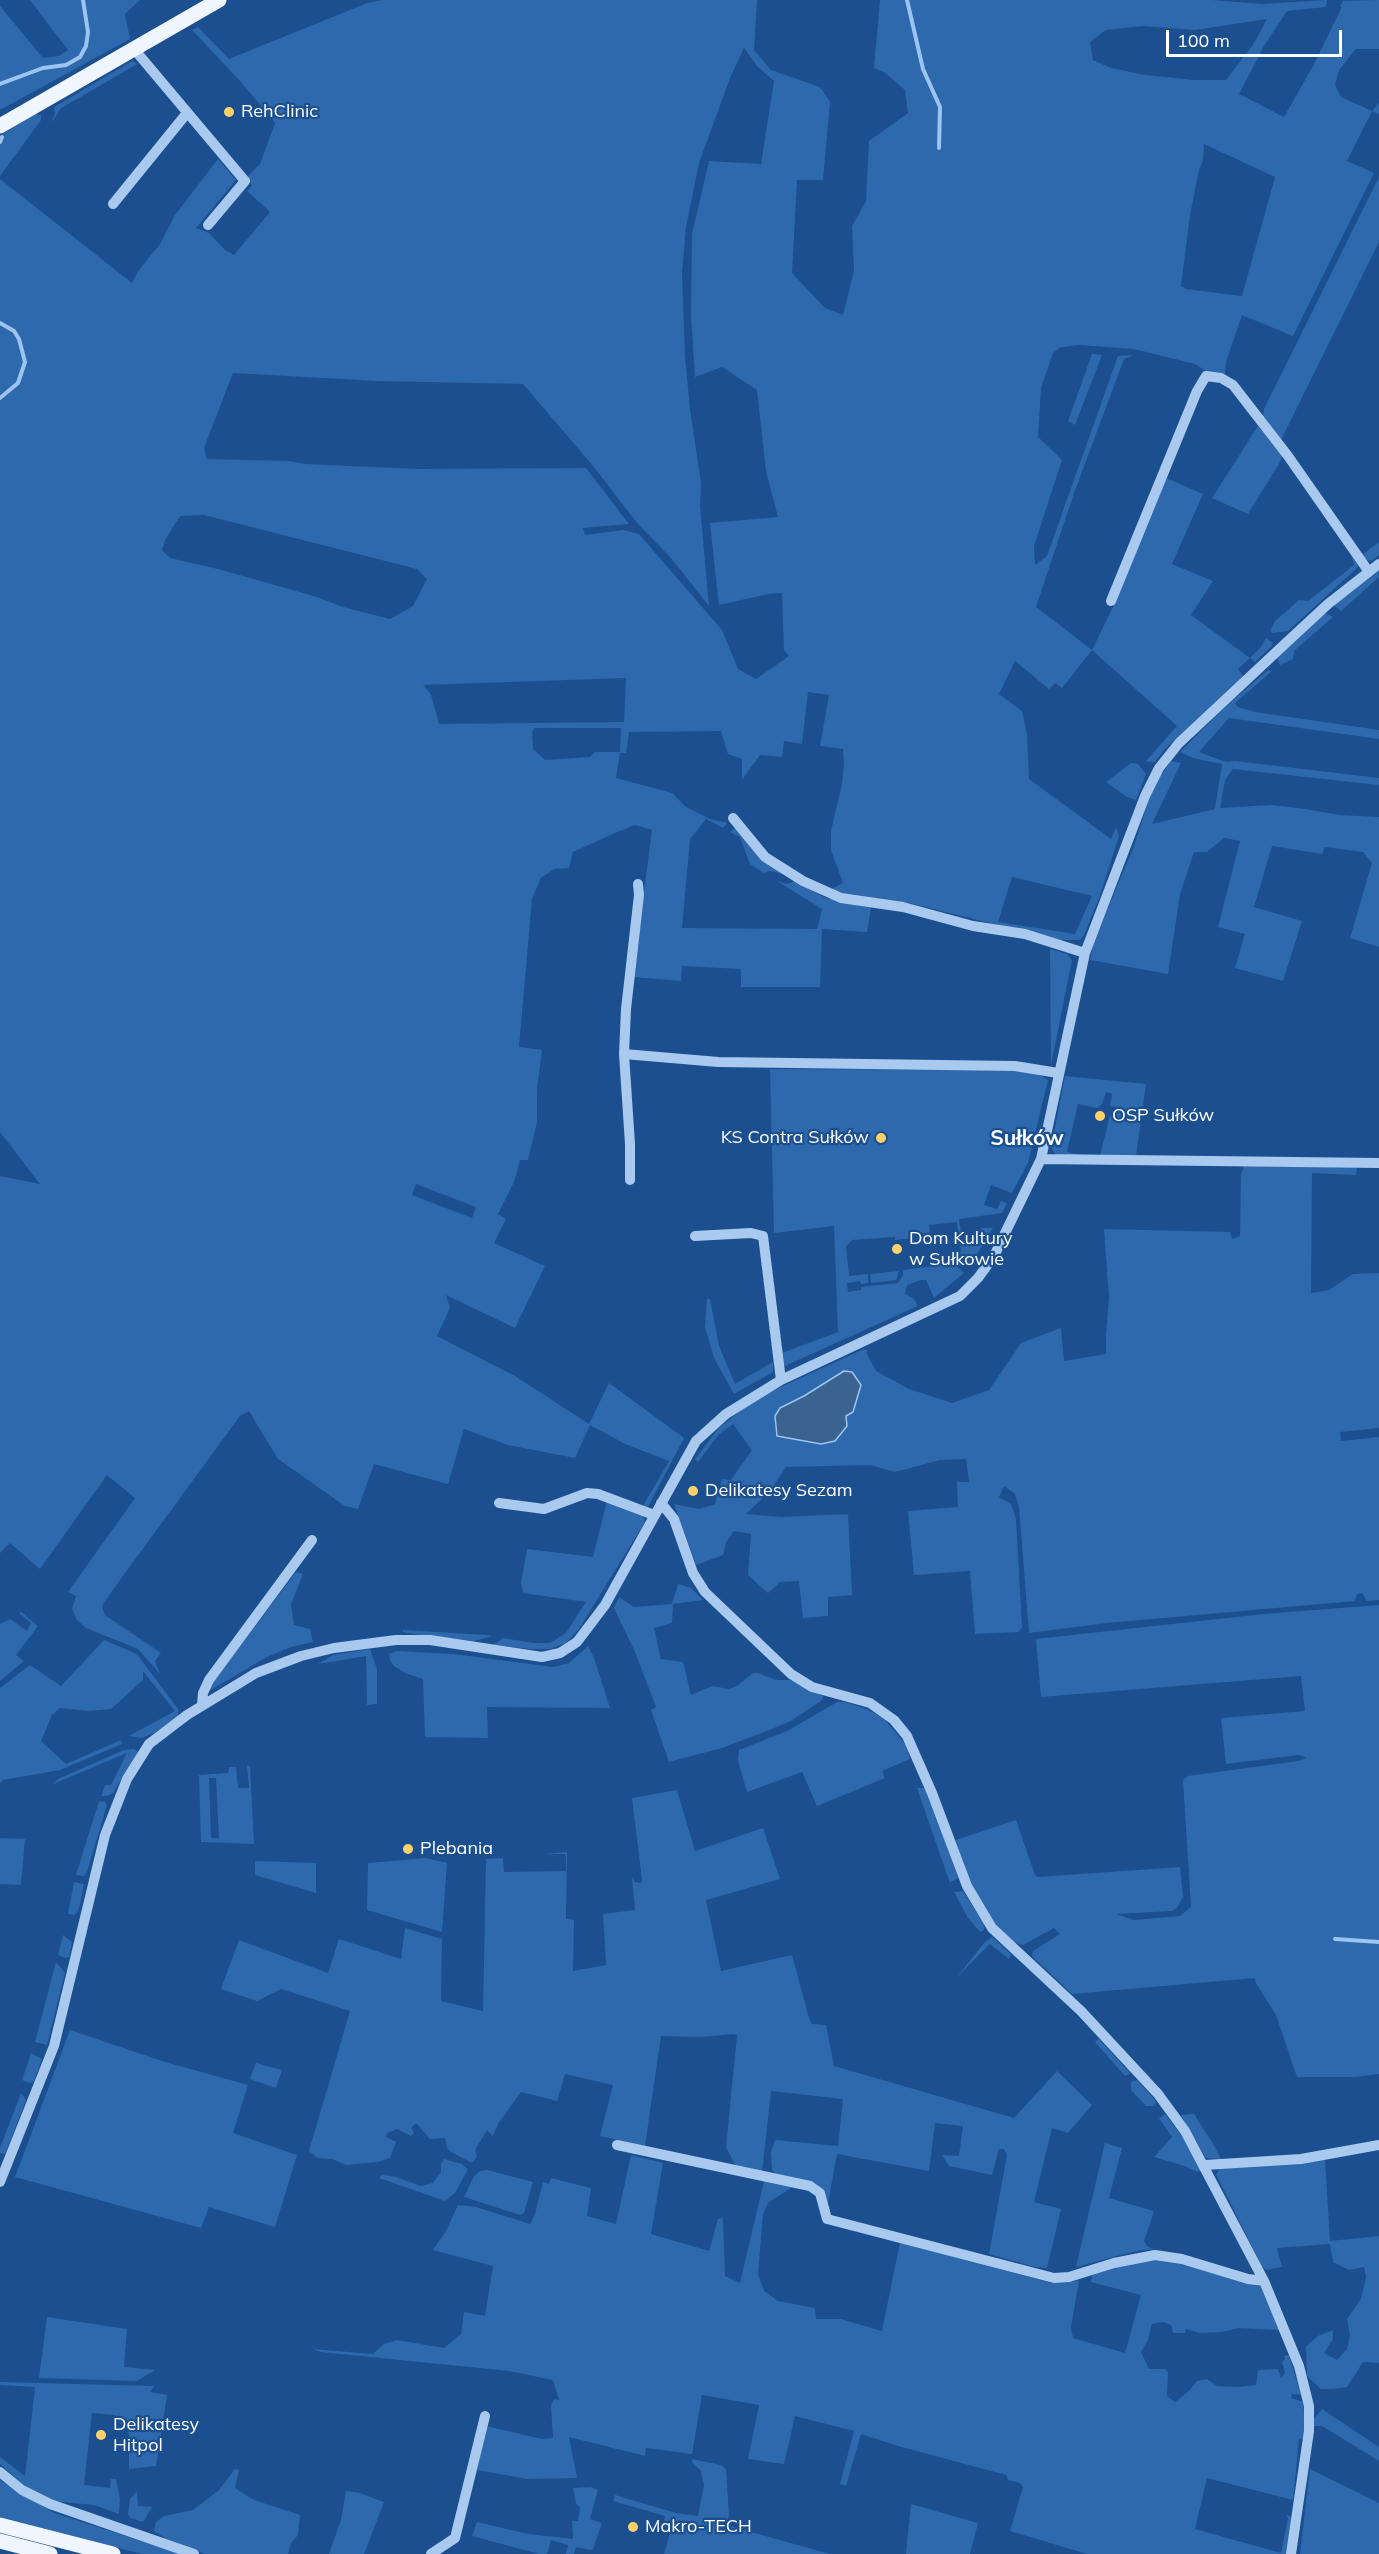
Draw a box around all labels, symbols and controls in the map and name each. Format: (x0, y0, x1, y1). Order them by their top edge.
scale bar (1169, 18, 1344, 56)
text: 100 m (1177, 29, 1230, 52)
place label: RehClinic (241, 101, 318, 123)
marker: RehClinic (222, 105, 236, 119)
place label: OSP Sułków (1112, 1105, 1214, 1127)
marker: OSP Sułków (1093, 1109, 1107, 1123)
district label: Sułków (990, 1126, 1064, 1152)
place label: KS Contra Sułków (721, 1127, 869, 1149)
marker: KS Contra Sułków (874, 1131, 888, 1145)
place label: Dom Kultury w Sułkowie (909, 1228, 1012, 1270)
marker: Dom Kultury w Sułkowie (890, 1242, 904, 1256)
place label: Delikatesy Sezam (705, 1480, 853, 1502)
marker: Delikatesy Sezam (686, 1484, 700, 1498)
place label: Plebania (420, 1838, 493, 1860)
marker: Plebania (401, 1842, 415, 1856)
place label: Delikatesy Hitpol (113, 2414, 199, 2456)
marker: Delikatesy Hitpol (94, 2428, 108, 2442)
place label: Makro-TECH (645, 2516, 752, 2538)
marker: Makro-TECH (626, 2520, 640, 2534)

